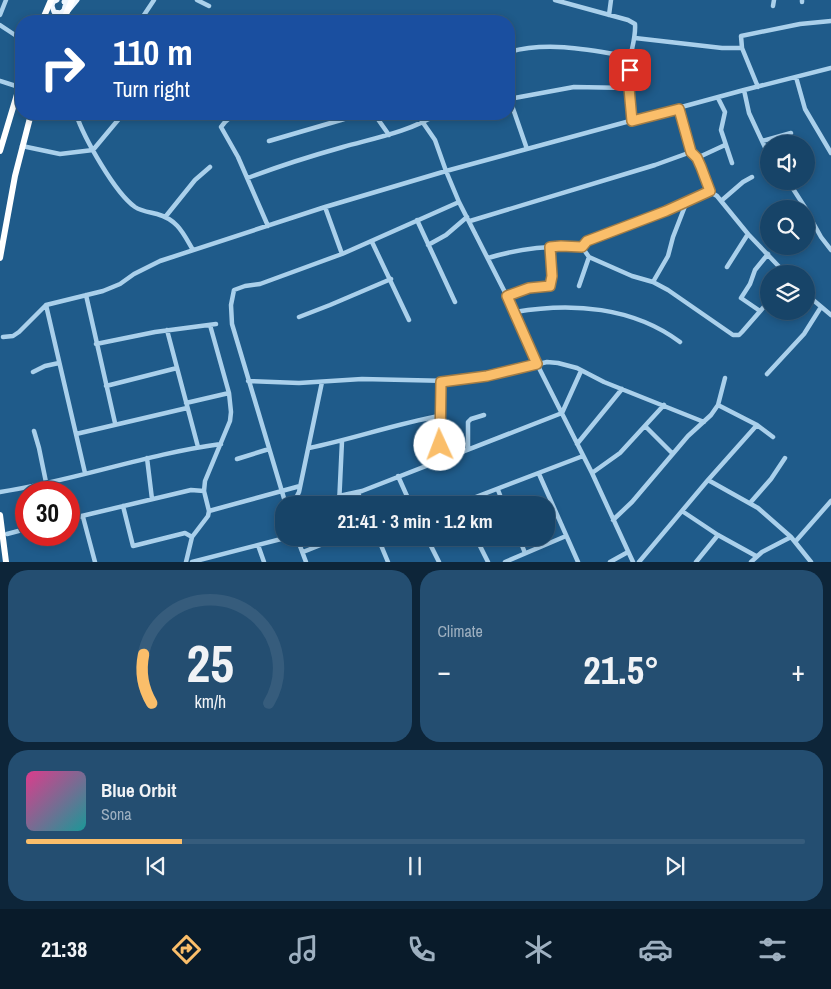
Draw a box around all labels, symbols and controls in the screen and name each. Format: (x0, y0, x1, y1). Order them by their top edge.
text: 110 m (113, 29, 193, 76)
icon: right (30, 35, 95, 100)
pin (609, 49, 651, 91)
icon: arrive (616, 56, 644, 84)
text: Turn right (113, 74, 190, 104)
map controls (760, 135, 815, 320)
button: sound (760, 135, 815, 190)
button: search (760, 200, 815, 255)
button: layers (760, 265, 815, 320)
position arrow (413, 418, 465, 470)
speed limit sign: 30 (15, 481, 80, 546)
text: 21:41 · 3 min · 1.2 km (337, 508, 493, 534)
text: Climate (438, 620, 483, 642)
text: 25 (186, 628, 233, 698)
text: 21.5° (583, 645, 659, 696)
text: − (438, 652, 451, 690)
text: + (792, 652, 805, 690)
text: km/h (194, 690, 226, 714)
text: Blue Orbit (101, 777, 176, 803)
text: Sona (101, 803, 132, 825)
icon: previous (142, 852, 170, 880)
icon: pause (401, 852, 429, 880)
icon: next (661, 852, 689, 880)
icon: directions (169, 932, 204, 967)
icon: music (286, 932, 321, 967)
icon: phone (404, 932, 439, 967)
icon: climate (521, 932, 556, 967)
icon: car (638, 932, 673, 967)
icon: filters (755, 932, 790, 967)
text: 21:38 (41, 934, 87, 964)

